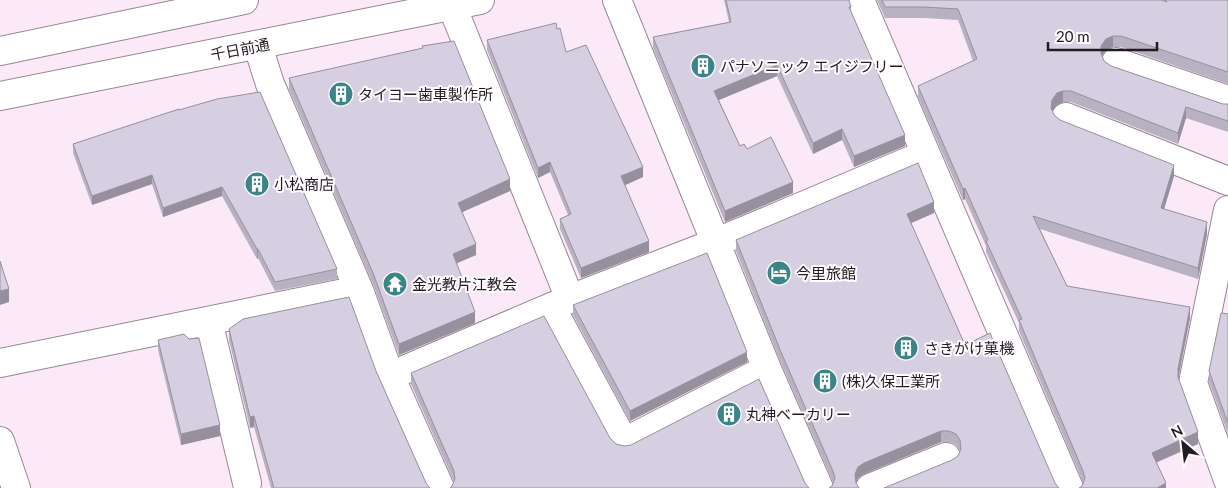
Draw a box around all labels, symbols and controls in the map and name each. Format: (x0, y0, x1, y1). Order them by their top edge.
scale bar (1048, 20, 1157, 52)
text: 20 m (1056, 27, 1090, 45)
street label: 千日前通 (209, 34, 271, 64)
building icon: パナソニック エイジフリー (690, 53, 716, 79)
place label: パナソニック エイジフリー (720, 57, 904, 75)
building icon: タイヨー歯車製作所 (328, 81, 354, 107)
place label: タイヨー歯車製作所 (358, 85, 493, 103)
building icon: 小松商店 (244, 171, 270, 197)
place label: 小松商店 (274, 175, 334, 193)
hotel icon: 今里旅館 (766, 260, 792, 286)
place label: 今里旅館 (796, 264, 856, 282)
temple icon: 金光教片江教会 (382, 271, 408, 297)
place label: 金光教片江教会 (412, 275, 517, 293)
building icon: さきがけ菓機 (893, 335, 919, 361)
place label: さきがけ菓機 (924, 339, 1014, 357)
building icon: (株)久保工業所 (812, 368, 838, 394)
place label: (株)久保工業所 (842, 372, 940, 390)
building icon: 丸神ベーカリー (716, 401, 742, 427)
place label: 丸神ベーカリー (746, 405, 851, 423)
north arrow (1158, 418, 1208, 468)
text: N (1168, 421, 1185, 441)

